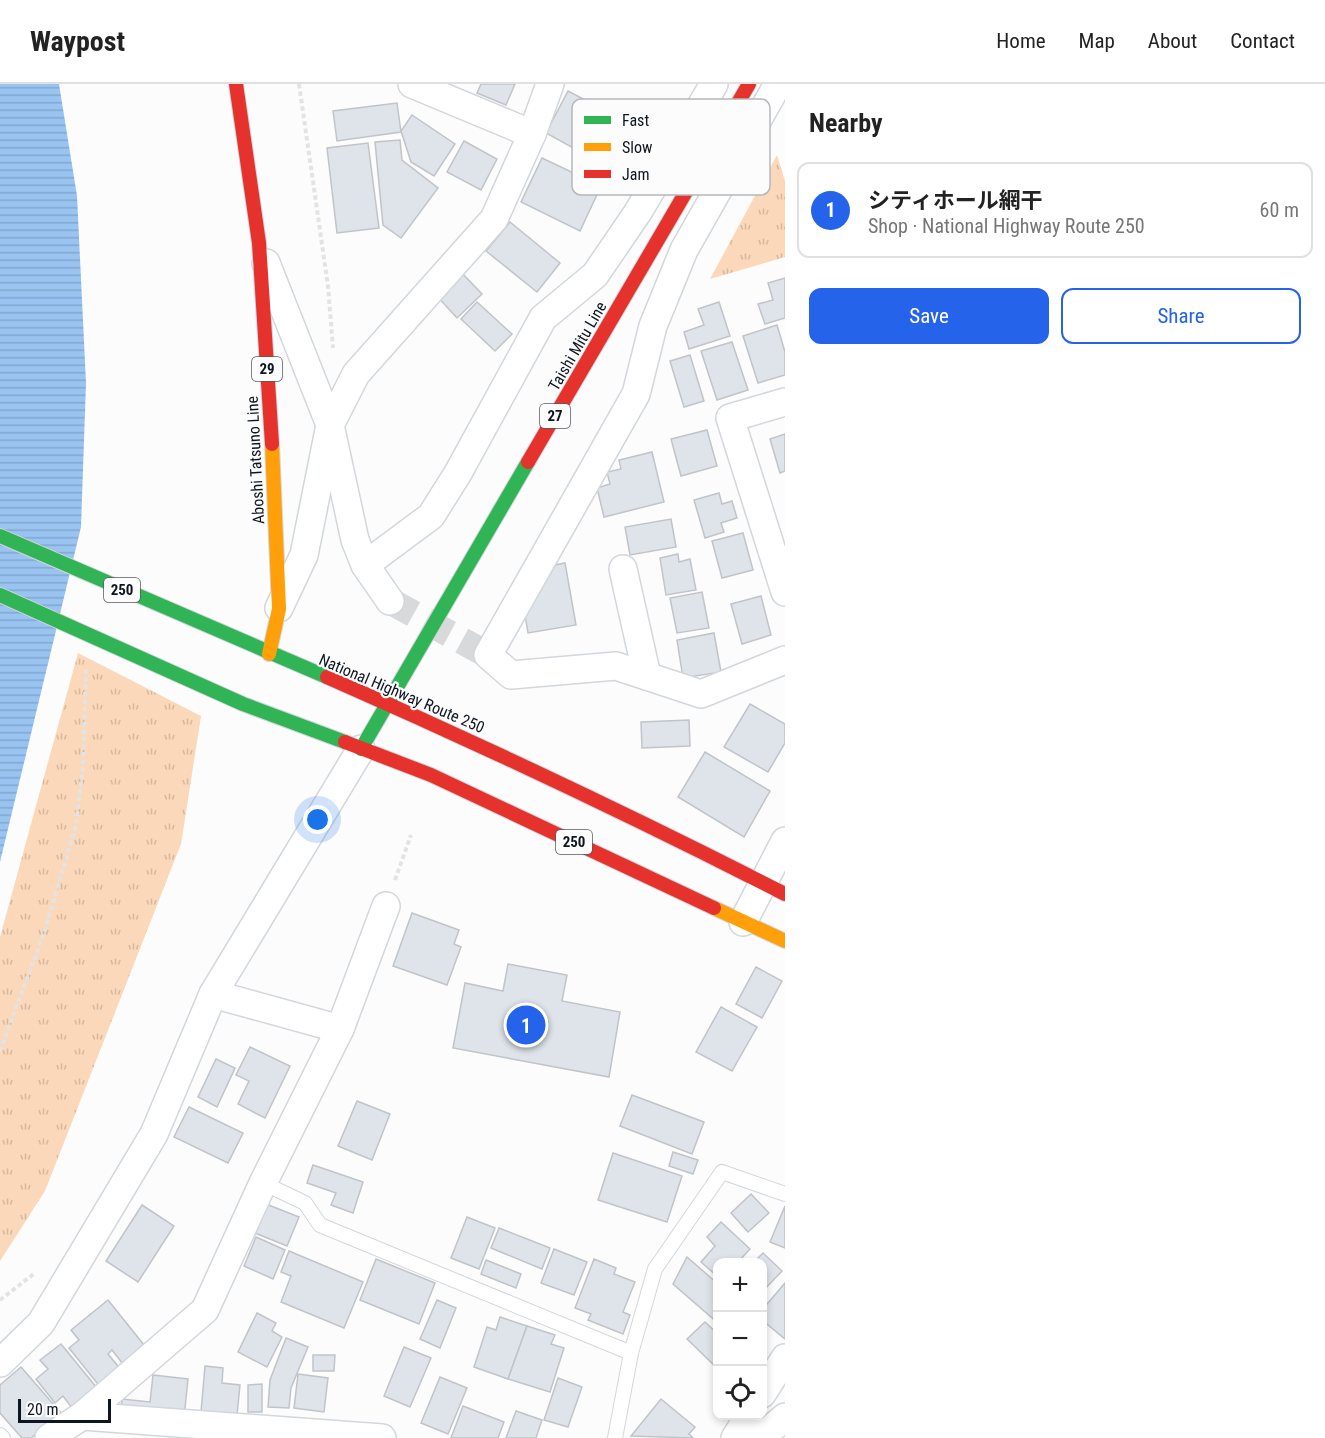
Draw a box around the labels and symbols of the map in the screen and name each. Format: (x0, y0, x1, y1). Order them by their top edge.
legend (572, 99, 770, 195)
text: Fast (622, 111, 649, 130)
text: Slow (622, 138, 652, 157)
text: Jam (622, 165, 649, 184)
street label: Taishi Mitu Line (544, 298, 611, 394)
road number: 29 (252, 357, 282, 381)
street label: Aboshi Tatsuno Line (243, 396, 268, 524)
road number: 27 (540, 404, 570, 428)
road number: 250 (104, 578, 140, 602)
street label: National Highway Route 250 (316, 650, 487, 737)
your location (303, 805, 332, 834)
road number: 250 (556, 830, 592, 854)
pin: 1 (506, 1002, 546, 1048)
scale bar (18, 1396, 111, 1424)

